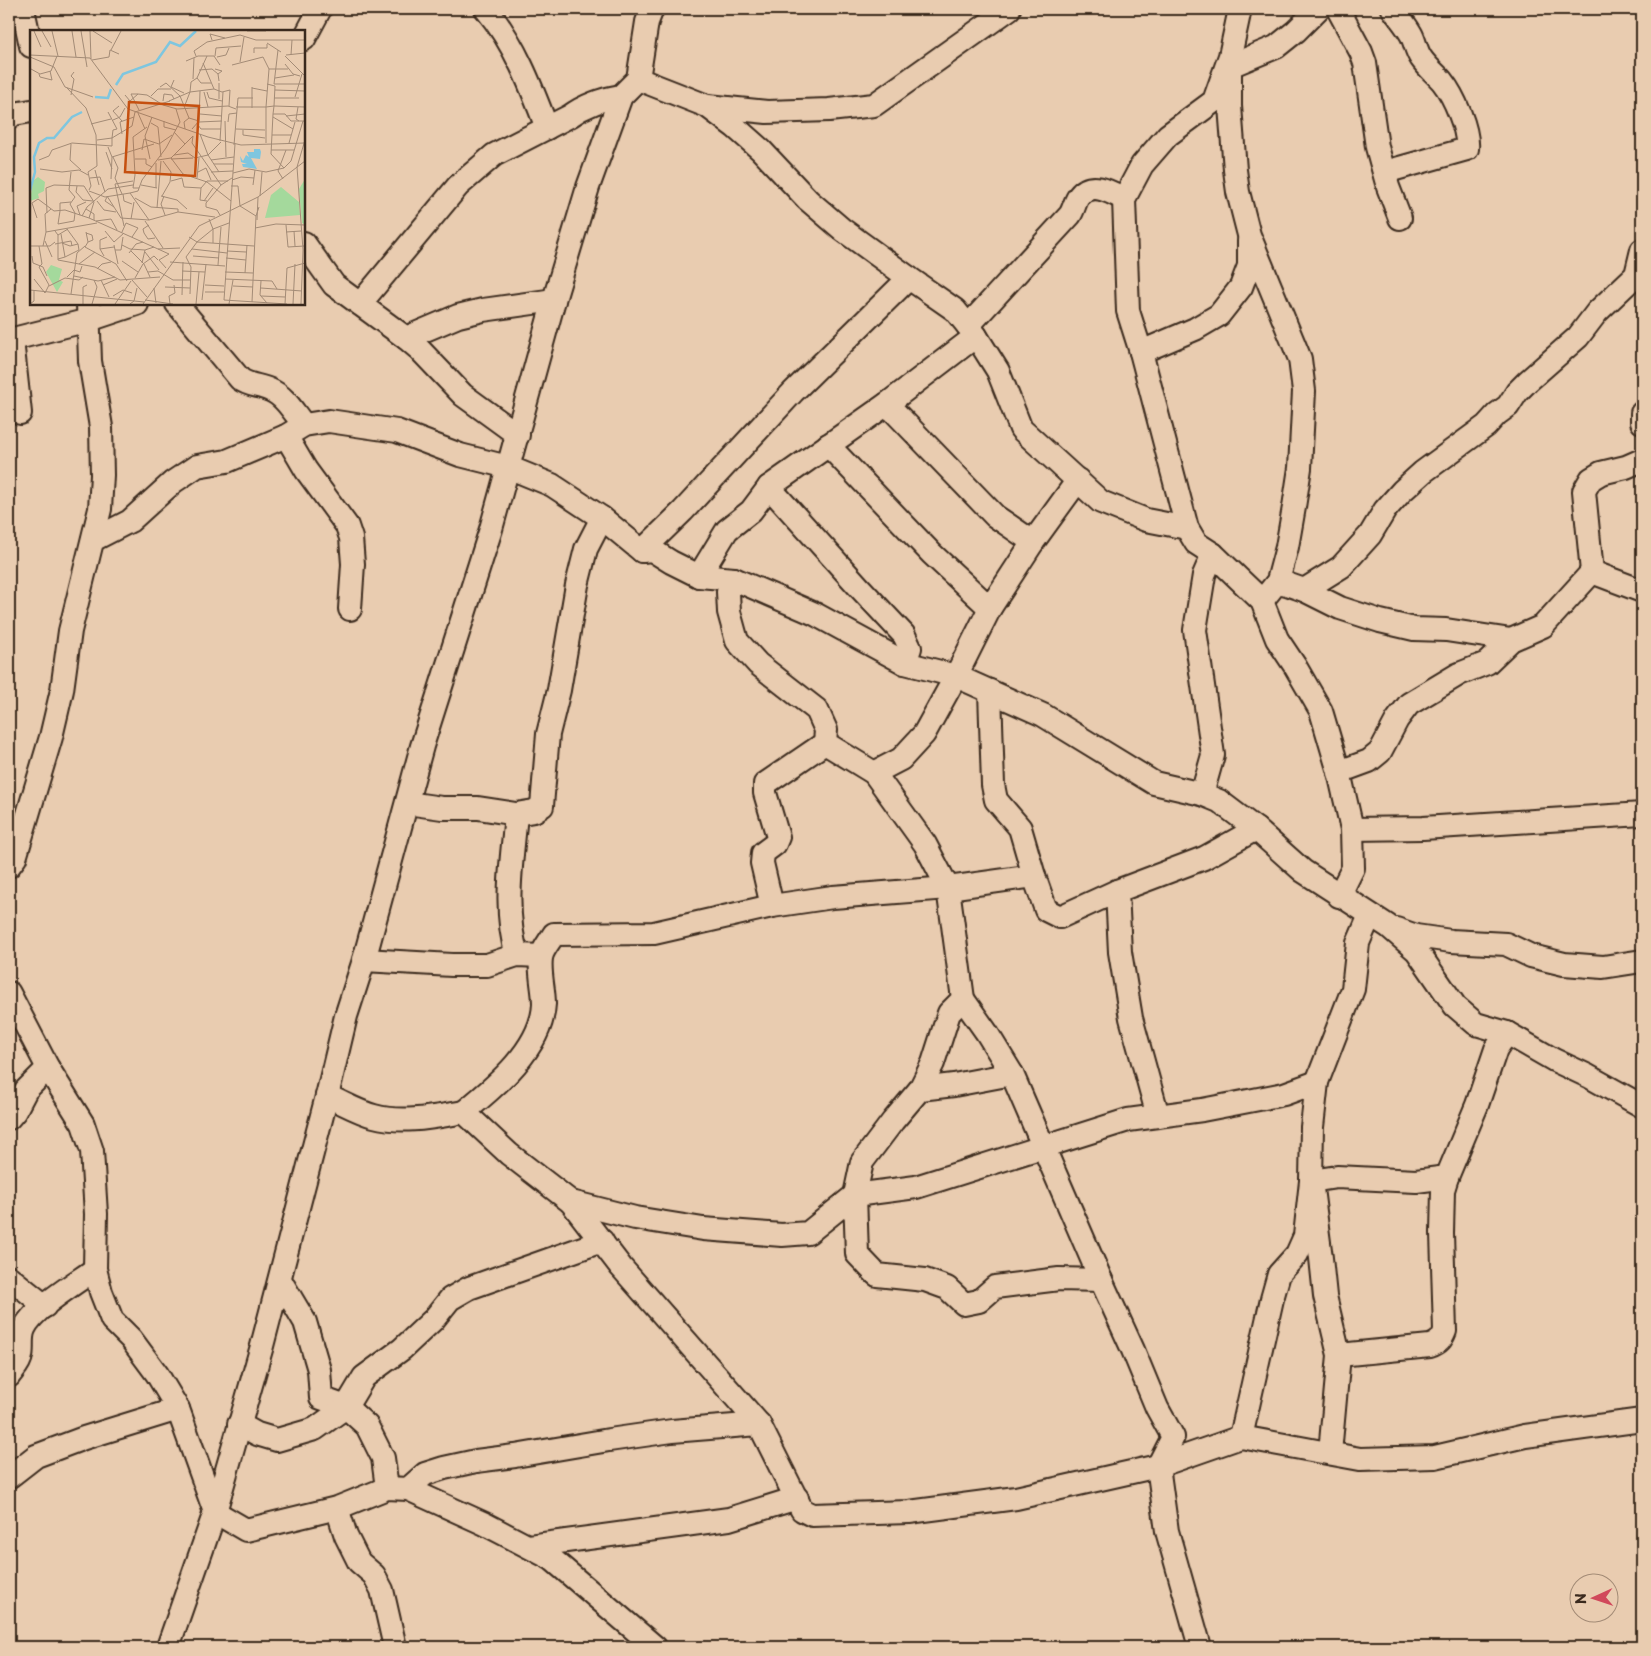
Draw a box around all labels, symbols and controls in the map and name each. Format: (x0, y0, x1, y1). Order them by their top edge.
inset map (30, 30, 305, 305)
north arrow (1568, 1574, 1618, 1624)
text: N (1570, 1593, 1591, 1605)

